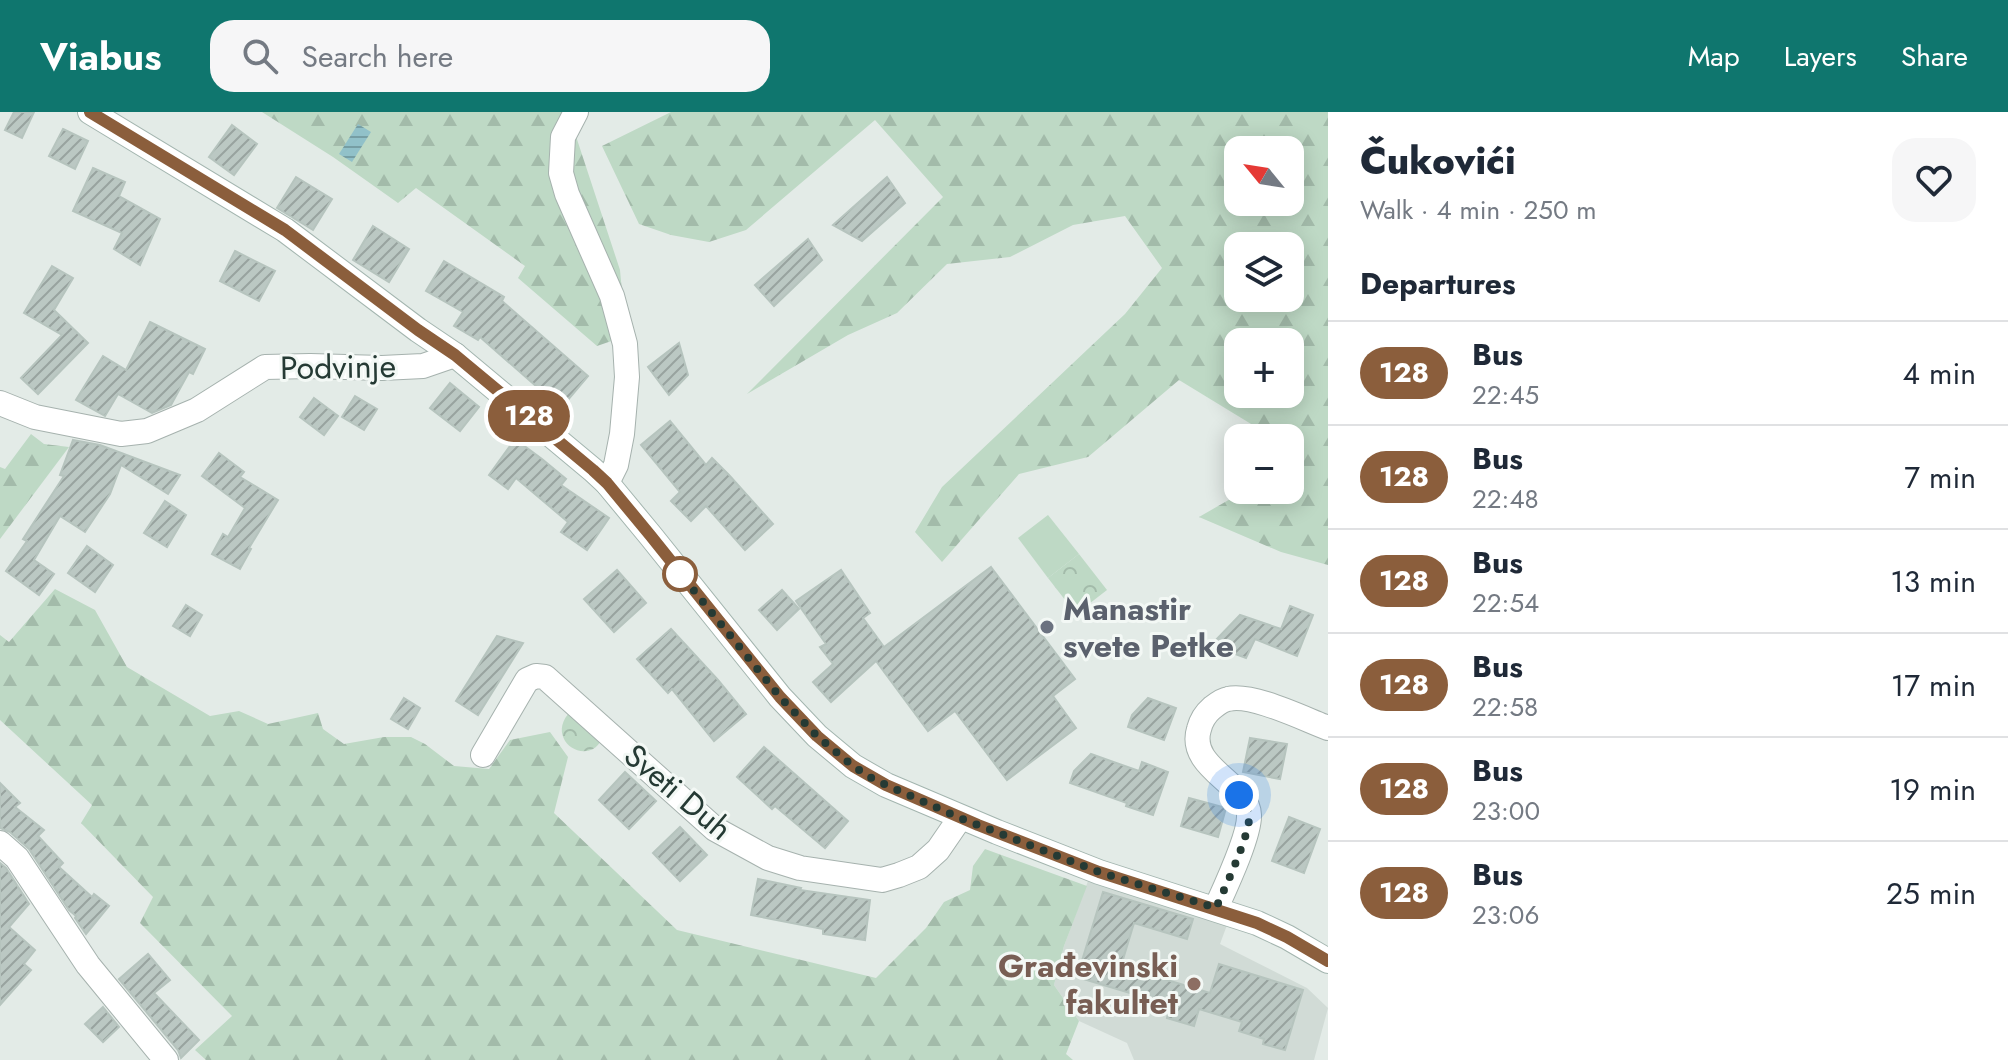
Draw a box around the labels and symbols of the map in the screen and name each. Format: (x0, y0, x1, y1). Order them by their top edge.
north arrow (1224, 136, 1304, 216)
street label: Podvinje (280, 343, 396, 391)
line badge: 128 (483, 390, 575, 442)
unlabelled marker (663, 557, 697, 591)
place label: Manastir svete Petke (1063, 586, 1234, 669)
marker: Manastir svete Petke (1038, 618, 1056, 636)
street label: Sveti Duh (614, 733, 742, 851)
your location (1219, 775, 1259, 815)
place label: Građevinski fakultet (998, 943, 1179, 1026)
marker: Građevinski fakultet (1185, 975, 1203, 993)

